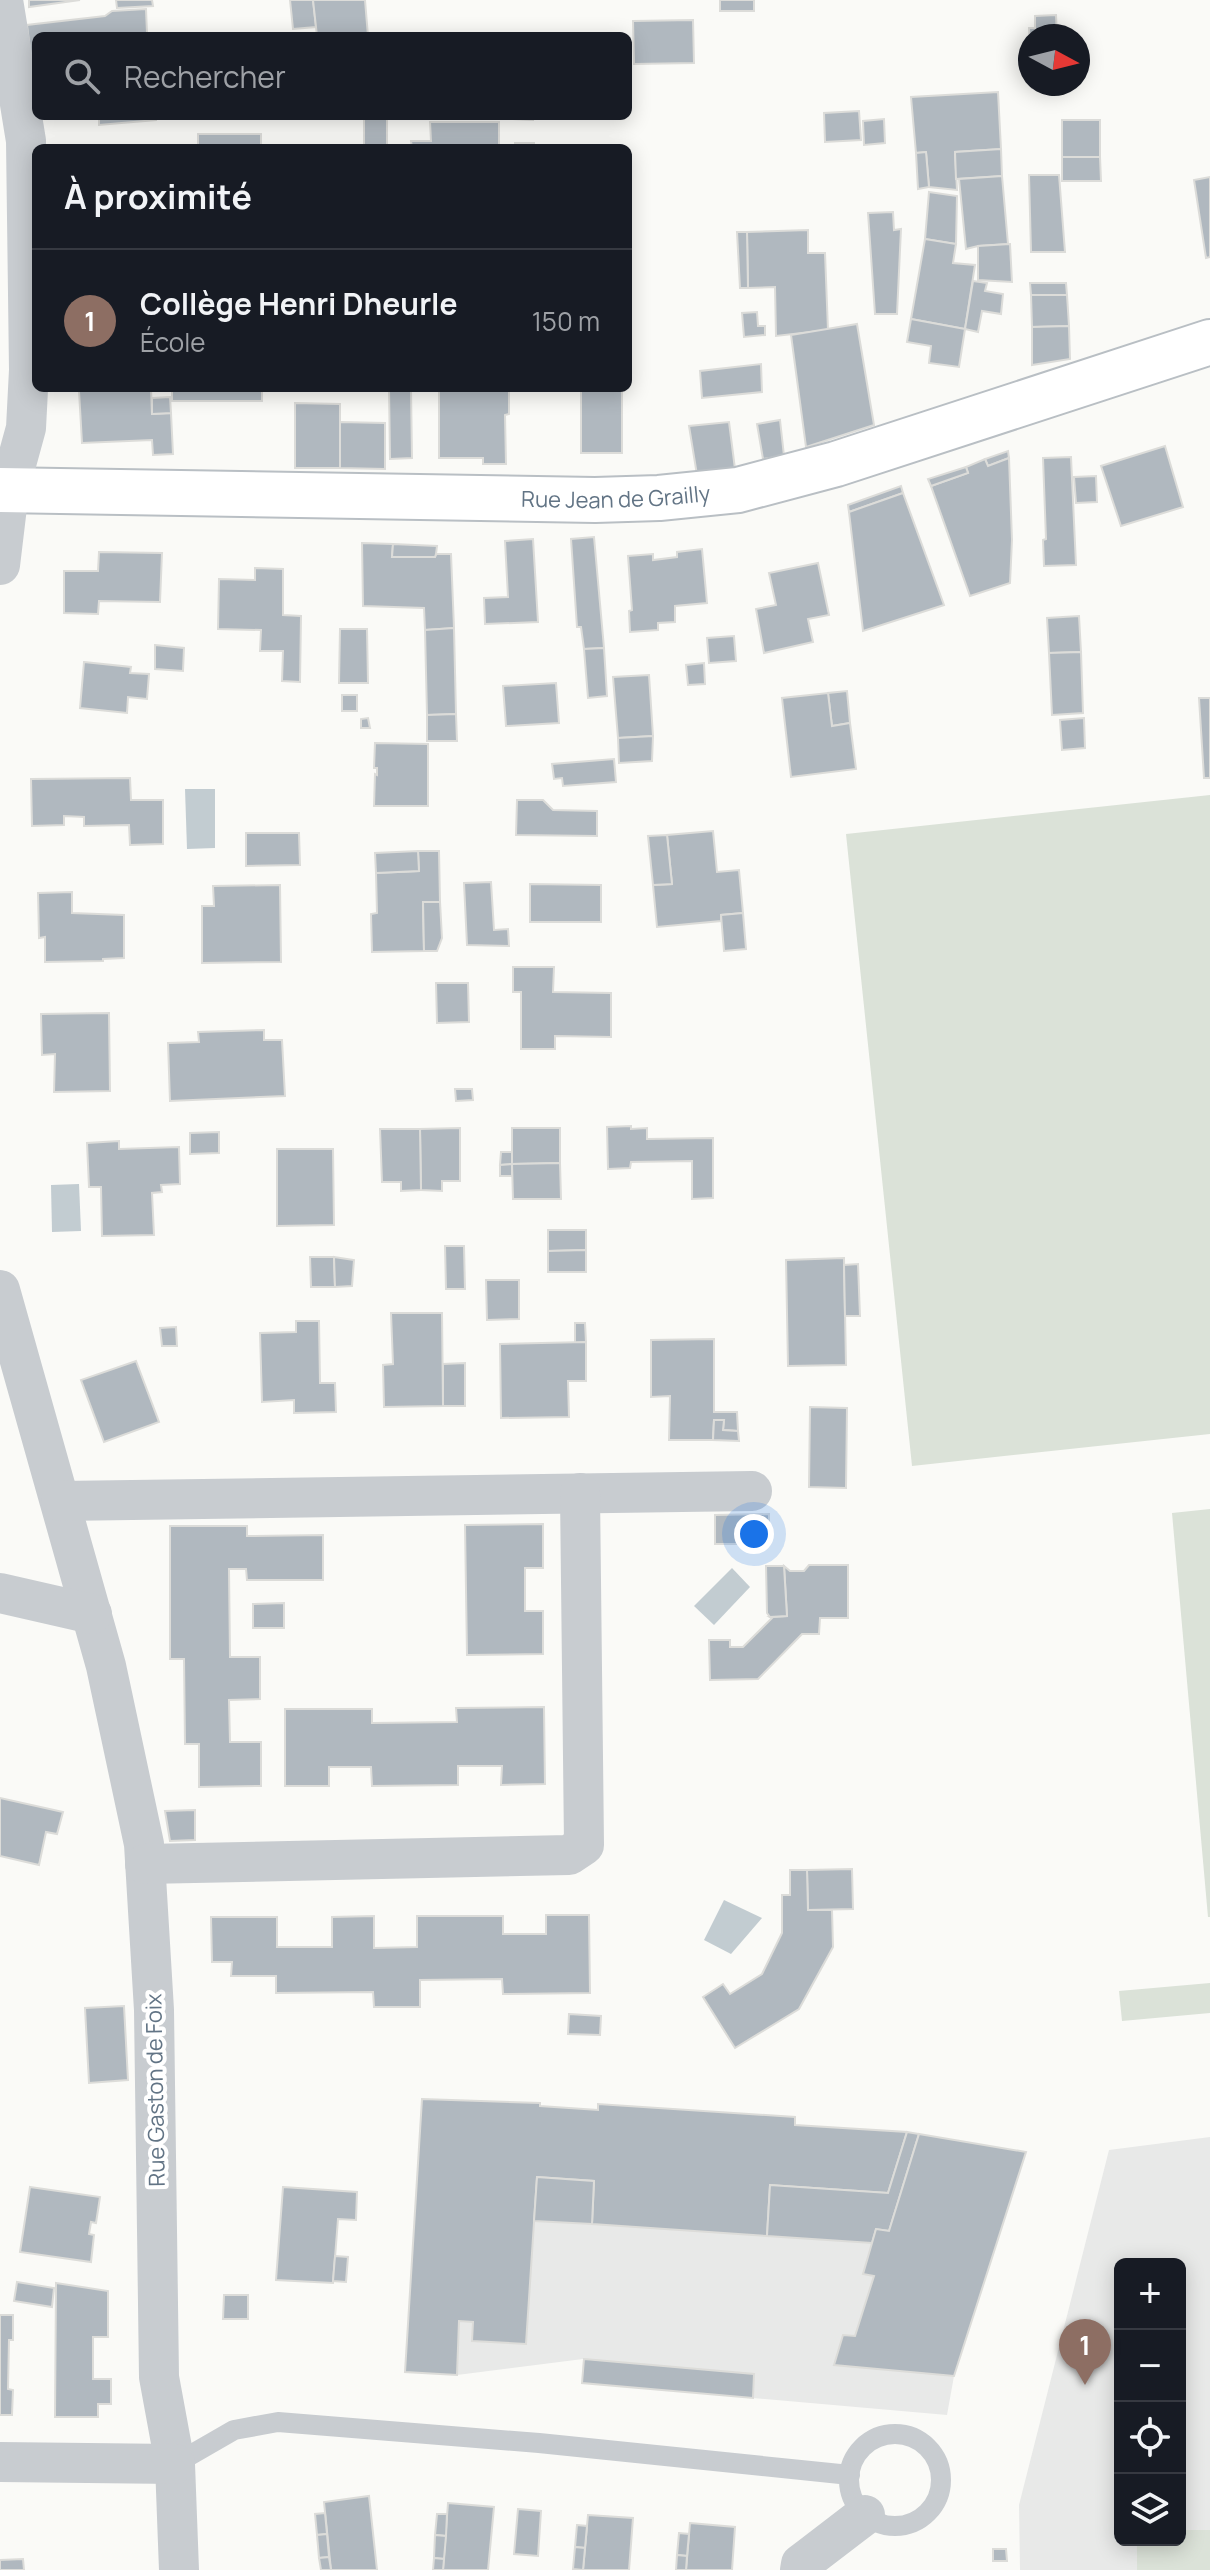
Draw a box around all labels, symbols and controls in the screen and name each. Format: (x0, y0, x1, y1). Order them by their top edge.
north arrow (1018, 24, 1090, 96)
search box (32, 32, 632, 120)
icon: search (60, 54, 104, 98)
text: Rechercher (124, 56, 286, 97)
text: À proximité (64, 173, 252, 219)
text: Collège Henri Dheurle (140, 283, 458, 324)
text: 1 (84, 303, 96, 339)
text: 150 m (532, 303, 600, 339)
text: École (140, 324, 205, 360)
street label: Rue Jean de Grailly (521, 478, 712, 515)
your location (734, 1514, 774, 1554)
street label: Rue Gaston de Foix (138, 1993, 172, 2187)
map controls (1114, 2258, 1186, 2546)
button: + (1114, 2258, 1186, 2330)
pin: 1 (1059, 2319, 1111, 2385)
button: − (1114, 2330, 1186, 2402)
button: locate (1114, 2402, 1186, 2474)
button: layers (1114, 2474, 1186, 2546)

